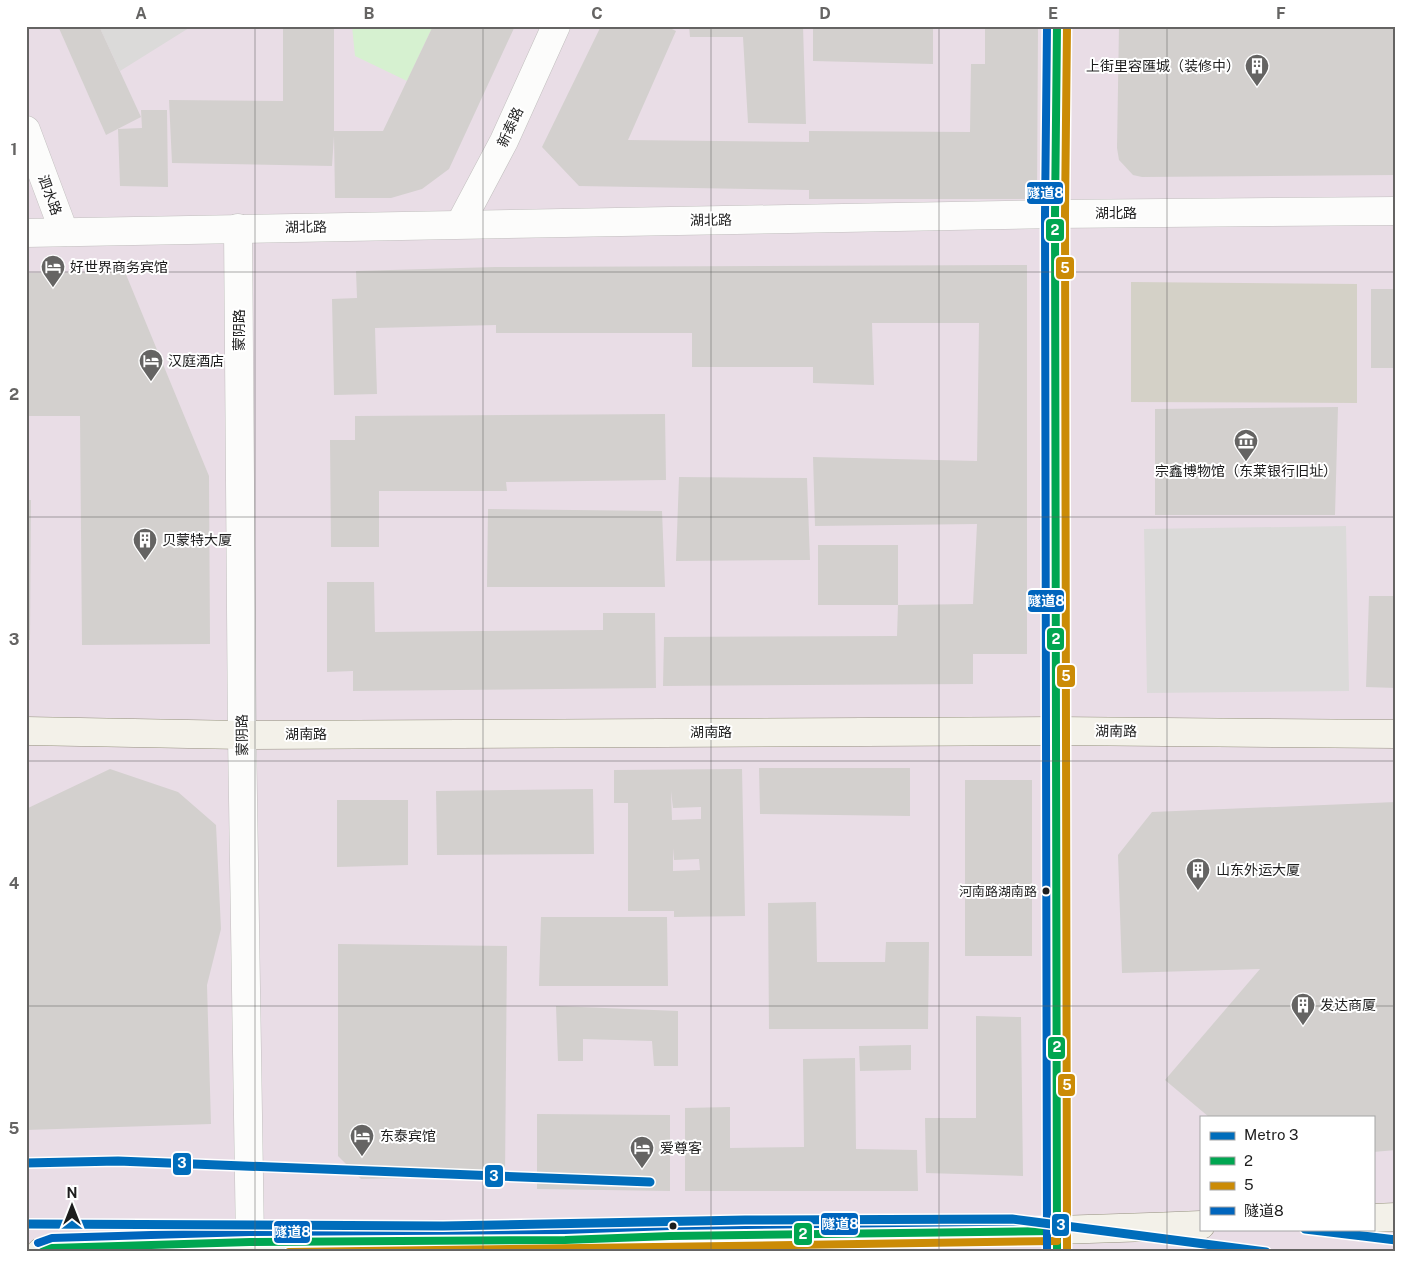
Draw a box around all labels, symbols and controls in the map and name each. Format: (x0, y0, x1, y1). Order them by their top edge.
text: A (135, 4, 147, 23)
text: B (364, 4, 375, 23)
text: C (591, 4, 603, 23)
text: D (819, 4, 831, 23)
text: E (1048, 4, 1058, 23)
text: F (1276, 4, 1286, 23)
building icon: 上街里容匯城（装修中） (1244, 53, 1270, 87)
place label: 上街里容匯城（装修中） (1086, 58, 1240, 74)
street label: 新泰路 (494, 105, 526, 149)
text: 1 (11, 140, 17, 159)
street label: 泗水路 (35, 173, 65, 217)
line badge: 隧道8 (1026, 181, 1064, 205)
text: 隧道8 (1026, 185, 1064, 201)
street label: 湖北路 (1095, 205, 1137, 221)
street label: 湖北路 (690, 212, 732, 228)
line badge: 2 (1045, 218, 1065, 242)
street label: 湖北路 (285, 219, 327, 235)
text: 2 (1051, 222, 1060, 238)
hotel icon: 好世界商务宾馆 (40, 254, 66, 288)
line badge: 5 (1055, 256, 1075, 280)
place label: 好世界商务宾馆 (70, 259, 168, 275)
text: 5 (1060, 260, 1070, 276)
street label: 蒙阴路 (231, 309, 247, 351)
hotel icon: 汉庭酒店 (138, 348, 164, 382)
place label: 汉庭酒店 (168, 353, 224, 369)
text: 2 (9, 385, 19, 404)
museum icon: 宗鑫博物馆（东莱银行旧址） (1233, 428, 1259, 462)
place label: 宗鑫博物馆（东莱银行旧址） (1155, 463, 1337, 479)
building icon: 贝蒙特大厦 (132, 527, 158, 561)
place label: 贝蒙特大厦 (162, 532, 232, 548)
line badge: 隧道8 (1027, 589, 1065, 613)
text: 隧道8 (1027, 593, 1065, 609)
line badge: 2 (1046, 627, 1065, 651)
text: 3 (9, 630, 19, 649)
text: 2 (1052, 631, 1061, 647)
line badge: 5 (1056, 664, 1076, 688)
text: 5 (1061, 668, 1071, 684)
street label: 蒙阴路 (234, 714, 250, 756)
street label: 湖南路 (1095, 723, 1137, 739)
street label: 湖南路 (690, 724, 732, 740)
street label: 湖南路 (285, 726, 327, 742)
building icon: 山东外运大厦 (1185, 857, 1211, 891)
place label: 山东外运大厦 (1216, 862, 1300, 878)
text: 4 (9, 874, 20, 893)
place label: 河南路湖南路 (959, 884, 1037, 899)
marker: 河南路湖南路 (1041, 886, 1051, 896)
building icon: 发达商厦 (1290, 992, 1316, 1026)
place label: 发达商厦 (1320, 997, 1376, 1013)
line badge: 2 (1047, 1036, 1066, 1060)
text: 2 (1053, 1039, 1062, 1055)
line badge: 5 (1057, 1073, 1076, 1097)
text: 5 (1062, 1077, 1072, 1093)
legend (1200, 1116, 1374, 1230)
text: 5 (9, 1119, 20, 1138)
hotel icon: 东泰宾馆 (349, 1123, 375, 1157)
text: Metro 3 (1244, 1126, 1298, 1143)
place label: 东泰宾馆 (380, 1128, 436, 1144)
hotel icon: 爱尊客 (629, 1135, 655, 1169)
place label: 爱尊客 (660, 1140, 702, 1156)
line badge: 3 (172, 1152, 192, 1176)
text: 2 (1244, 1152, 1253, 1169)
text: 3 (177, 1155, 187, 1171)
line badge: 3 (484, 1164, 504, 1188)
text: 3 (489, 1168, 499, 1184)
text: 5 (1244, 1176, 1254, 1193)
north arrow (48, 1180, 98, 1230)
text: N (67, 1185, 77, 1201)
text: 隧道8 (1244, 1202, 1284, 1219)
line badge: 隧道8 (820, 1212, 859, 1236)
line badge: 3 (1051, 1213, 1070, 1237)
text: 隧道8 (821, 1216, 859, 1232)
text: 3 (1056, 1217, 1066, 1233)
line badge: 隧道8 (273, 1220, 311, 1244)
unlabelled marker (668, 1221, 678, 1231)
line badge: 2 (793, 1222, 813, 1246)
text: 隧道8 (273, 1224, 311, 1240)
text: 2 (799, 1226, 808, 1242)

